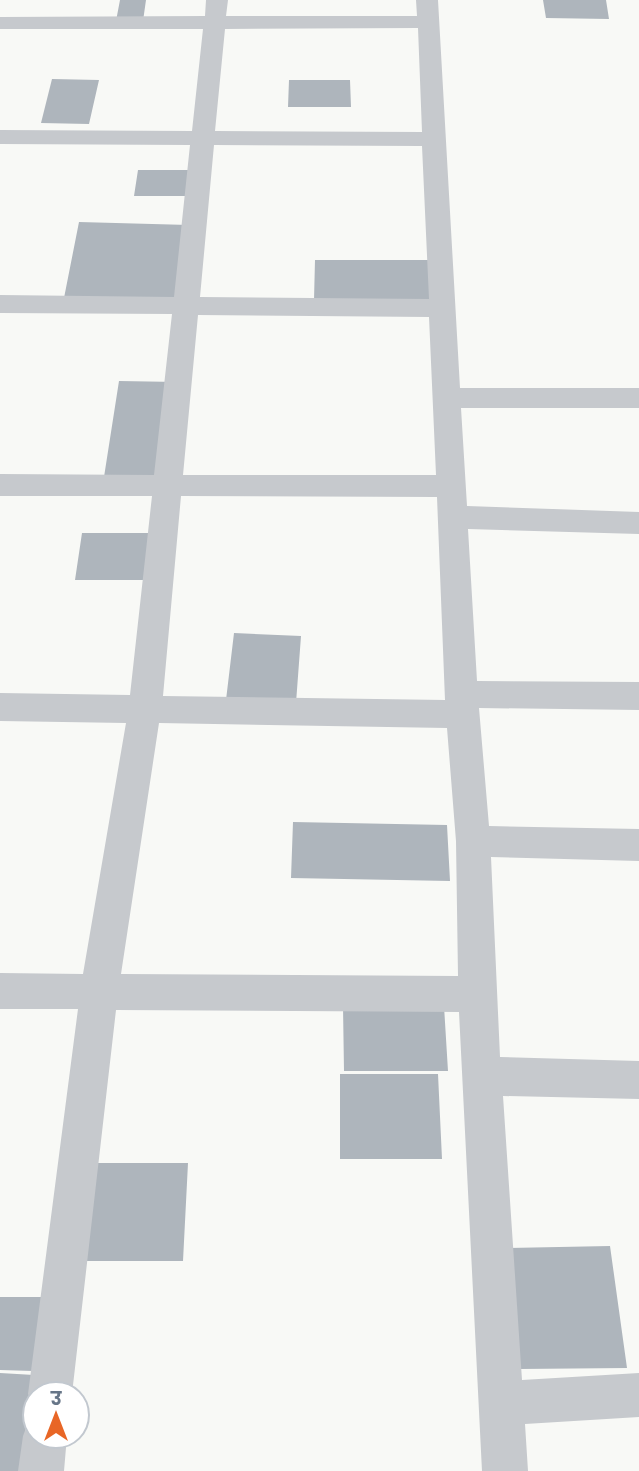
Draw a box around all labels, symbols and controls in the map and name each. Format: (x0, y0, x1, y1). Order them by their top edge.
north arrow (21, 1380, 91, 1450)
text: उ (50, 1385, 63, 1412)

